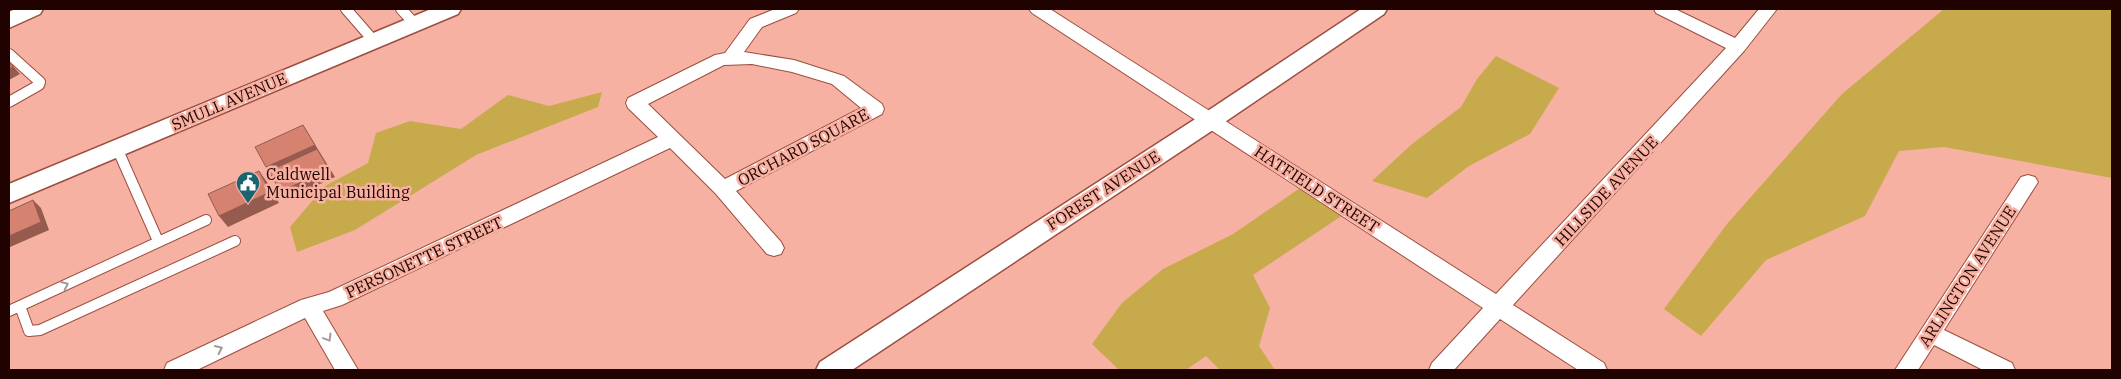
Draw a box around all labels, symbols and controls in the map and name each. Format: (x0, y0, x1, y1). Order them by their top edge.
street label: SMULL AVENUE (168, 68, 290, 134)
street label: ORCHARD SQUARE (734, 104, 872, 190)
street label: HILLSIDE AVENUE (1550, 132, 1662, 250)
street label: HATFIELD STREET (1251, 141, 1383, 237)
street label: FOREST AVENUE (1043, 146, 1163, 234)
place label: Caldwell Municipal Building (266, 164, 410, 202)
public building icon: Caldwell Municipal Building (235, 170, 261, 204)
street label: ARLINGTON AVENUE (1914, 202, 2020, 350)
street label: PERSONETTE STREET (342, 212, 506, 302)
one-way arrow (59, 281, 68, 291)
one-way arrow (322, 333, 332, 342)
one-way arrow (213, 346, 222, 356)

